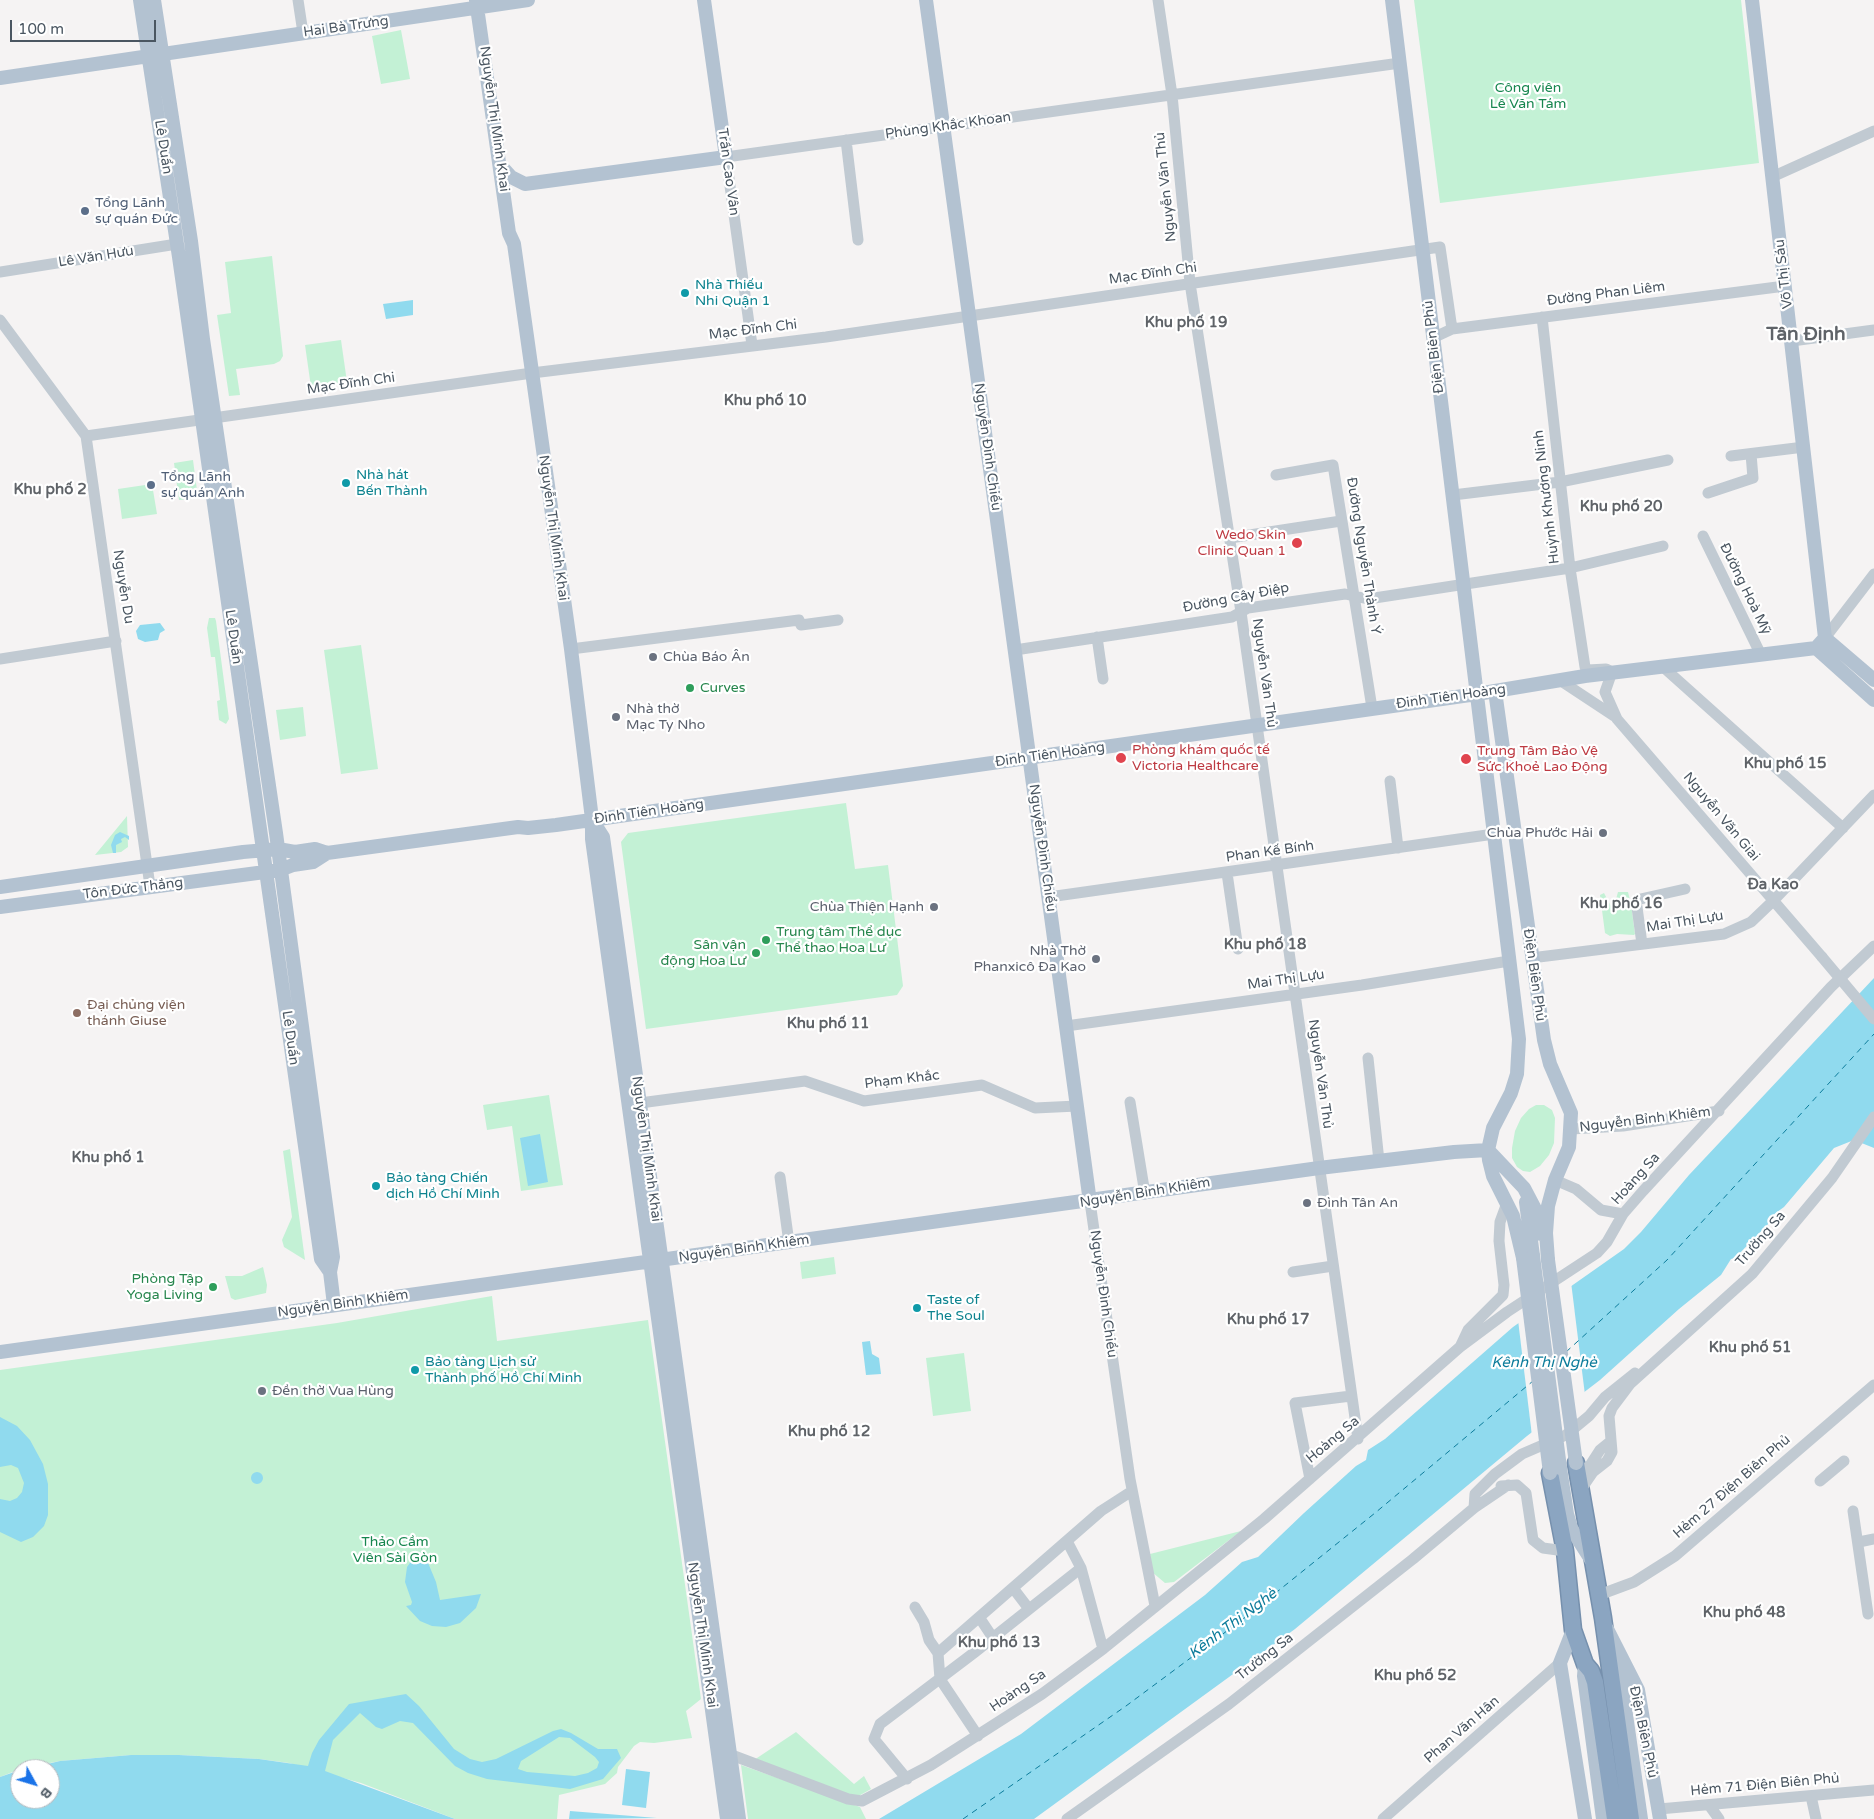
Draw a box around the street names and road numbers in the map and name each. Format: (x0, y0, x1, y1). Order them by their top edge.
street label: Hai Bà Trưng (302, 13, 390, 41)
street label: Nguyễn Thị Minh Khai (475, 45, 513, 193)
street label: Phùng Khắc Khoan (884, 109, 1012, 143)
street label: Lê Duẩn (150, 119, 176, 175)
street label: Trần Cao Vân (714, 127, 742, 217)
street label: Nguyễn Văn Thủ (1152, 131, 1180, 243)
street label: Võ Thị Sáu (1771, 238, 1797, 310)
street label: Lê Văn Hưu (57, 243, 135, 271)
street label: Mạc Đĩnh Chi (1108, 259, 1198, 289)
street label: Đường Phan Liêm (1546, 278, 1666, 310)
street label: Điện Biên Phủ (1420, 300, 1448, 394)
street label: Mạc Đĩnh Chi (708, 316, 798, 344)
street label: Mạc Đĩnh Chi (306, 369, 396, 399)
street label: Nguyễn Đình Chiểu (970, 382, 1004, 512)
street label: Huỳnh Khương Ninh (1530, 429, 1564, 565)
street label: Nguyễn Thị Minh Khai (534, 454, 572, 602)
street label: Đường Nguyễn Thành Ý (1342, 476, 1384, 636)
street label: Đường Hoà Mỹ (1716, 540, 1774, 638)
street label: Nguyễn Du (109, 549, 137, 625)
street label: Đường Cây Điệp (1181, 579, 1291, 617)
street label: Lê Duẩn (221, 609, 245, 665)
street label: Nguyễn Văn Thủ (1248, 617, 1280, 729)
street label: Đinh Tiên Hoàng (1395, 681, 1507, 713)
street label: Đinh Tiên Hoàng (994, 739, 1106, 771)
street label: Nguyễn Văn Giai (1679, 769, 1763, 865)
street label: Nguyễn Đình Chiểu (1025, 783, 1059, 913)
street label: Đinh Tiên Hoàng (593, 796, 705, 828)
street label: Phan Kế Bính (1225, 837, 1315, 867)
street label: Tôn Đức Thắng (82, 875, 184, 903)
street label: Mai Thị Lựu (1645, 908, 1725, 936)
street label: Ðiện Biên Phủ (1519, 928, 1549, 1022)
street label: Mai Thị Lựu (1246, 966, 1326, 994)
street label: Lê Duẩn (278, 1010, 302, 1066)
street label: Nguyễn Văn Thủ (1304, 1018, 1336, 1130)
street label: Phạm Khắc (864, 1067, 940, 1093)
street label: Nguyễn Thị Minh Khai (627, 1075, 665, 1223)
street label: Nguyễn Bỉnh Khiêm (1579, 1104, 1711, 1136)
street label: Hoàng Sa (1608, 1150, 1664, 1208)
street label: Nguyễn Bỉnh Khiêm (1079, 1174, 1211, 1212)
street label: Trường Sa (1732, 1208, 1790, 1270)
street label: Nguyễn Đình Chiểu (1086, 1229, 1120, 1359)
street label: Nguyễn Bỉnh Khiêm (678, 1232, 810, 1266)
street label: Nguyễn Bỉnh Khiêm (277, 1287, 409, 1321)
street label: Hoàng Sa (1303, 1413, 1363, 1467)
street label: Hẻm 27 Điện Biên Phủ (1670, 1432, 1794, 1542)
street label: Nguyễn Thị Minh Khai (683, 1561, 721, 1709)
street label: Trường Sa (1233, 1630, 1297, 1684)
street label: Hoàng Sa (987, 1666, 1049, 1716)
street label: Điện Biên Phủ (1625, 1685, 1661, 1779)
street label: Phan Văn Hân (1421, 1693, 1503, 1767)
street label: Hẻm 71 Điện Biên Phủ (1690, 1770, 1840, 1800)

